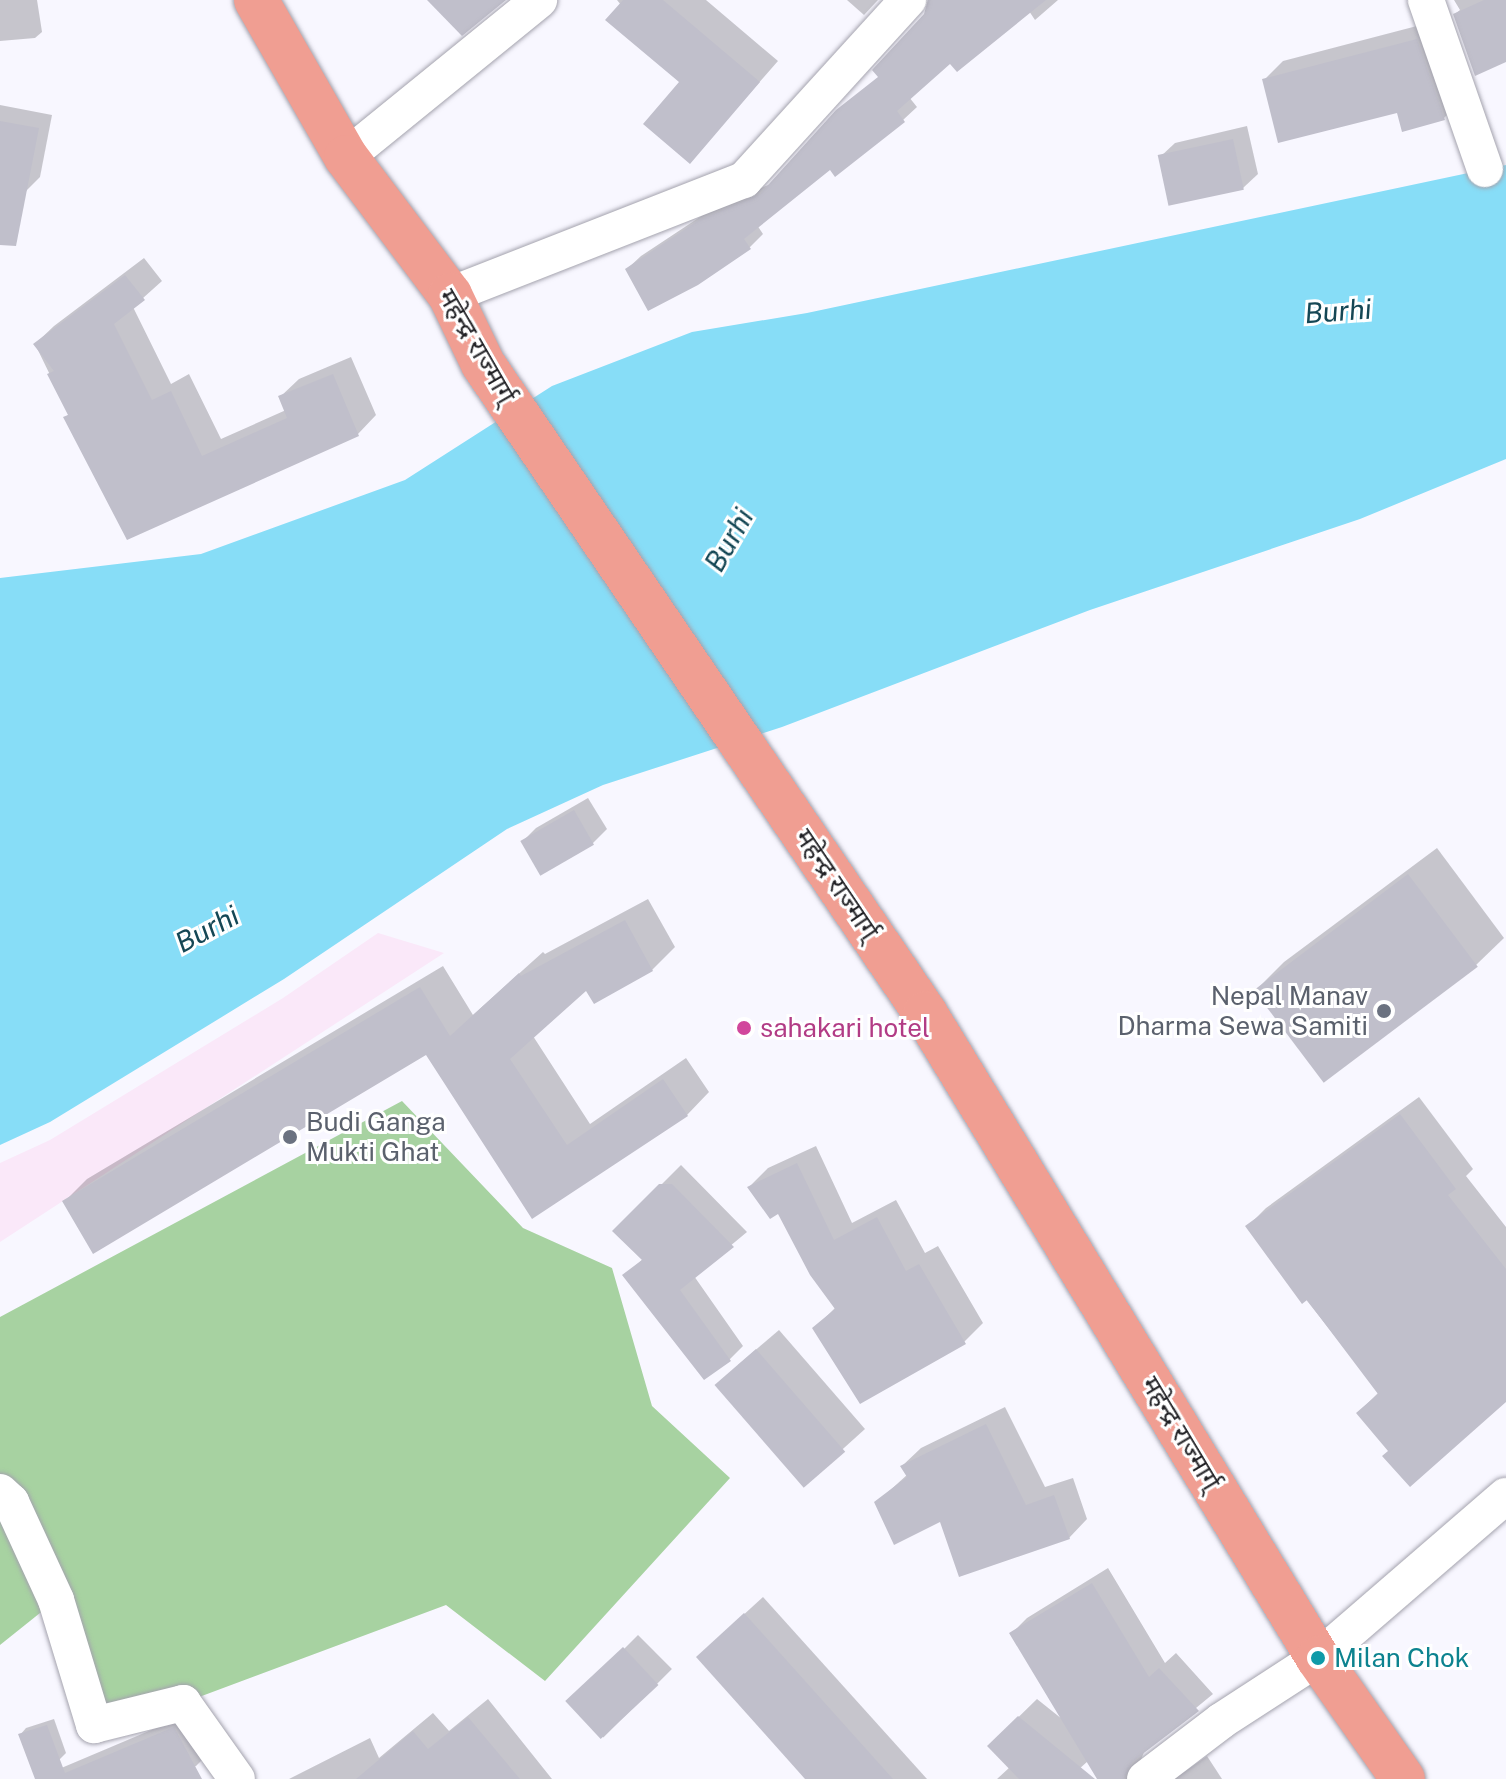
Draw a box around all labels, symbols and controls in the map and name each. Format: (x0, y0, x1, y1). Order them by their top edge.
street label: महेन्द्र राज्मार्ग् (432, 283, 522, 409)
water label: Burhi (1303, 292, 1373, 330)
water label: Burhi (698, 503, 760, 577)
street label: महेन्द्र राज्मार्ग् (789, 823, 885, 945)
water label: Burhi (169, 898, 245, 960)
place label: Nepal Manav Dharma Sewa Samiti (1118, 980, 1368, 1042)
marker: Nepal Manav Dharma Sewa Samiti (1375, 1002, 1393, 1020)
place label: sahakari hotel (760, 1012, 930, 1044)
marker: sahakari hotel (735, 1019, 753, 1037)
place label: Budi Ganga Mukti Ghat (306, 1106, 446, 1168)
marker: Budi Ganga Mukti Ghat (281, 1128, 299, 1146)
street label: महेन्द्र राज्मार्ग् (1135, 1371, 1227, 1495)
place label: Milan Chok (1334, 1642, 1469, 1674)
marker: Milan Chok (1309, 1649, 1327, 1667)

